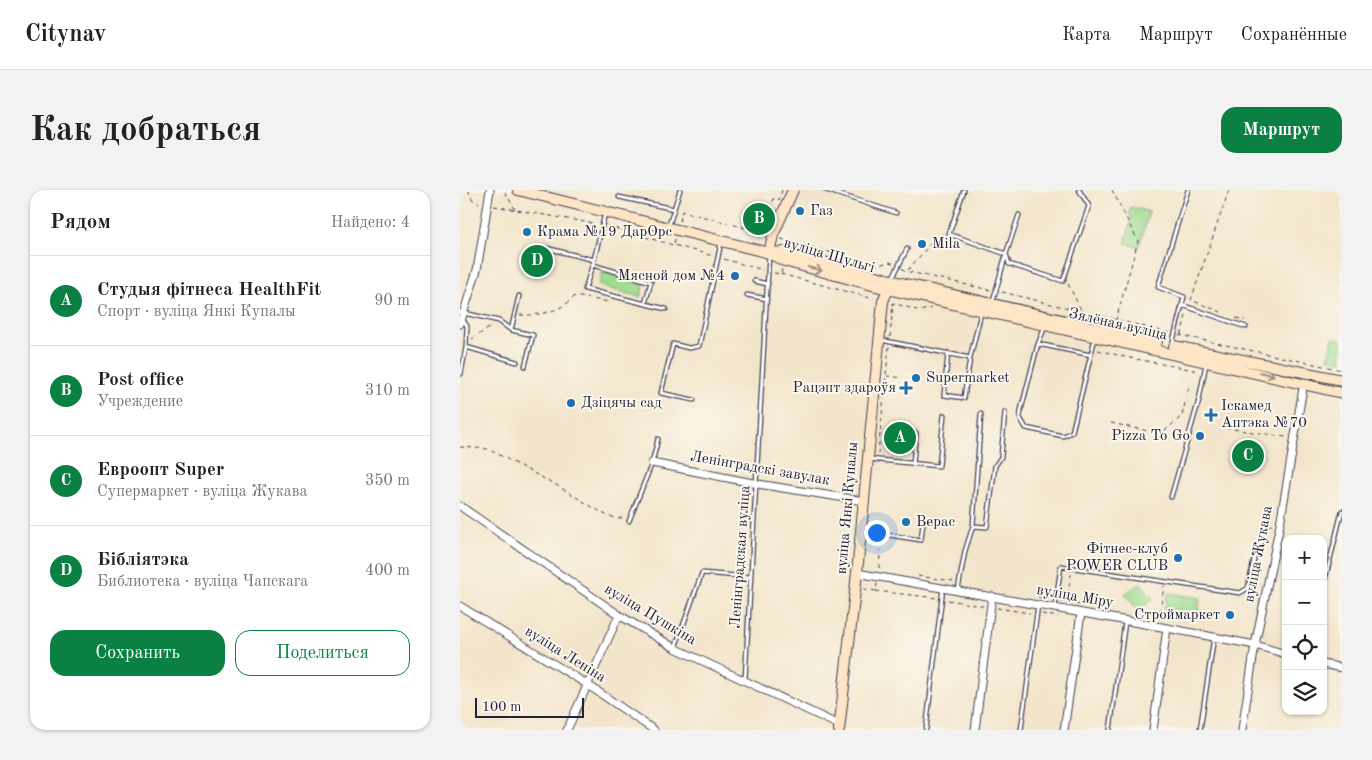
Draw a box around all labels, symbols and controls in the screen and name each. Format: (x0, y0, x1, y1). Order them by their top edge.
text: Citynav (25, 23, 106, 47)
text: Карта (1062, 26, 1111, 44)
text: Маршрут (1139, 26, 1213, 44)
text: Сохранённые (1241, 26, 1347, 44)
button: Маршрут (1221, 107, 1342, 153)
text: Как добраться (30, 113, 261, 148)
pin: B (743, 200, 775, 238)
place label: Газ (810, 204, 833, 219)
marker: Газ (794, 205, 806, 217)
text: Рядом (50, 212, 111, 233)
text: Найдено: 4 (331, 215, 410, 231)
place label: Крама №19 ДарОрс (537, 225, 673, 240)
marker: Крама №19 ДарОрс (521, 226, 533, 238)
street label: вуліца Шульгі (782, 236, 876, 276)
place label: Mila (932, 237, 961, 252)
marker: Mila (916, 238, 928, 250)
pin: D (521, 242, 553, 280)
one-way arrow (807, 265, 823, 275)
place label: Мясной дом №4 (618, 269, 725, 284)
marker: Мясной дом №4 (729, 270, 741, 282)
text: Студыя фітнеса HealthFit (97, 281, 321, 300)
text: A (60, 293, 72, 309)
text: 90 m (374, 293, 410, 309)
text: Спорт · вуліца Янкі Купалы (97, 304, 296, 320)
street label: Зялёная вуліца (1067, 306, 1169, 344)
one-way arrow (1258, 370, 1274, 379)
text: Post office (97, 371, 184, 390)
place label: Supermarket (926, 371, 1010, 386)
marker: Supermarket (910, 372, 922, 384)
place label: Рацэпт здароўя (793, 381, 896, 396)
marker: Рацэпт здароўя (900, 382, 912, 394)
text: B (60, 383, 72, 399)
text: 310 m (365, 383, 410, 399)
text: Учреждение (97, 394, 183, 410)
place label: Дзіцячы сад (581, 396, 662, 411)
marker: Дзіцячы сад (565, 397, 577, 409)
place label: Іскамед Аптэка №70 (1221, 399, 1307, 431)
marker: Іскамед Аптэка №70 (1205, 409, 1217, 421)
pin: A (884, 419, 916, 457)
place label: Pizza To Go (1111, 429, 1190, 444)
marker: Pizza To Go (1194, 430, 1206, 442)
pin: C (1232, 437, 1264, 475)
street label: вуліца Янкі Купалы (835, 441, 861, 575)
street label: Ленінградскі завулак (689, 449, 831, 489)
text: Евроопт Super (97, 461, 224, 480)
text: C (61, 473, 71, 489)
text: 350 m (365, 473, 410, 489)
text: Супермаркет · вуліца Жукава (97, 484, 307, 500)
street label: Ленінградская вуліца (729, 484, 754, 629)
street label: вуліца Жукава (1242, 504, 1276, 604)
place label: Верас (916, 515, 955, 530)
marker: Верас (900, 516, 912, 528)
your location (864, 520, 890, 546)
map controls (1282, 535, 1327, 715)
button: + (1282, 535, 1327, 580)
place label: Фітнес-клуб POWER CLUB (1066, 542, 1168, 574)
text: Бібліятэка (97, 551, 189, 570)
marker: Фітнес-клуб POWER CLUB (1172, 552, 1184, 564)
text: D (60, 563, 72, 579)
text: 400 m (365, 563, 410, 579)
text: Библиотека · вуліца Чапскага (97, 574, 308, 590)
button: − (1282, 580, 1327, 625)
street label: вуліца Пушкіна (601, 582, 699, 649)
street label: вуліца Міру (1035, 583, 1115, 611)
place label: Строймаркет (1134, 608, 1220, 623)
marker: Строймаркет (1224, 609, 1236, 621)
street label: вуліца Леніна (522, 624, 609, 686)
button: locate (1282, 625, 1327, 670)
button: Сохранить (50, 630, 225, 676)
button: Поделиться (235, 630, 410, 676)
button: layers (1282, 670, 1327, 715)
scale bar (475, 695, 584, 718)
text: 100 m (482, 700, 521, 714)

